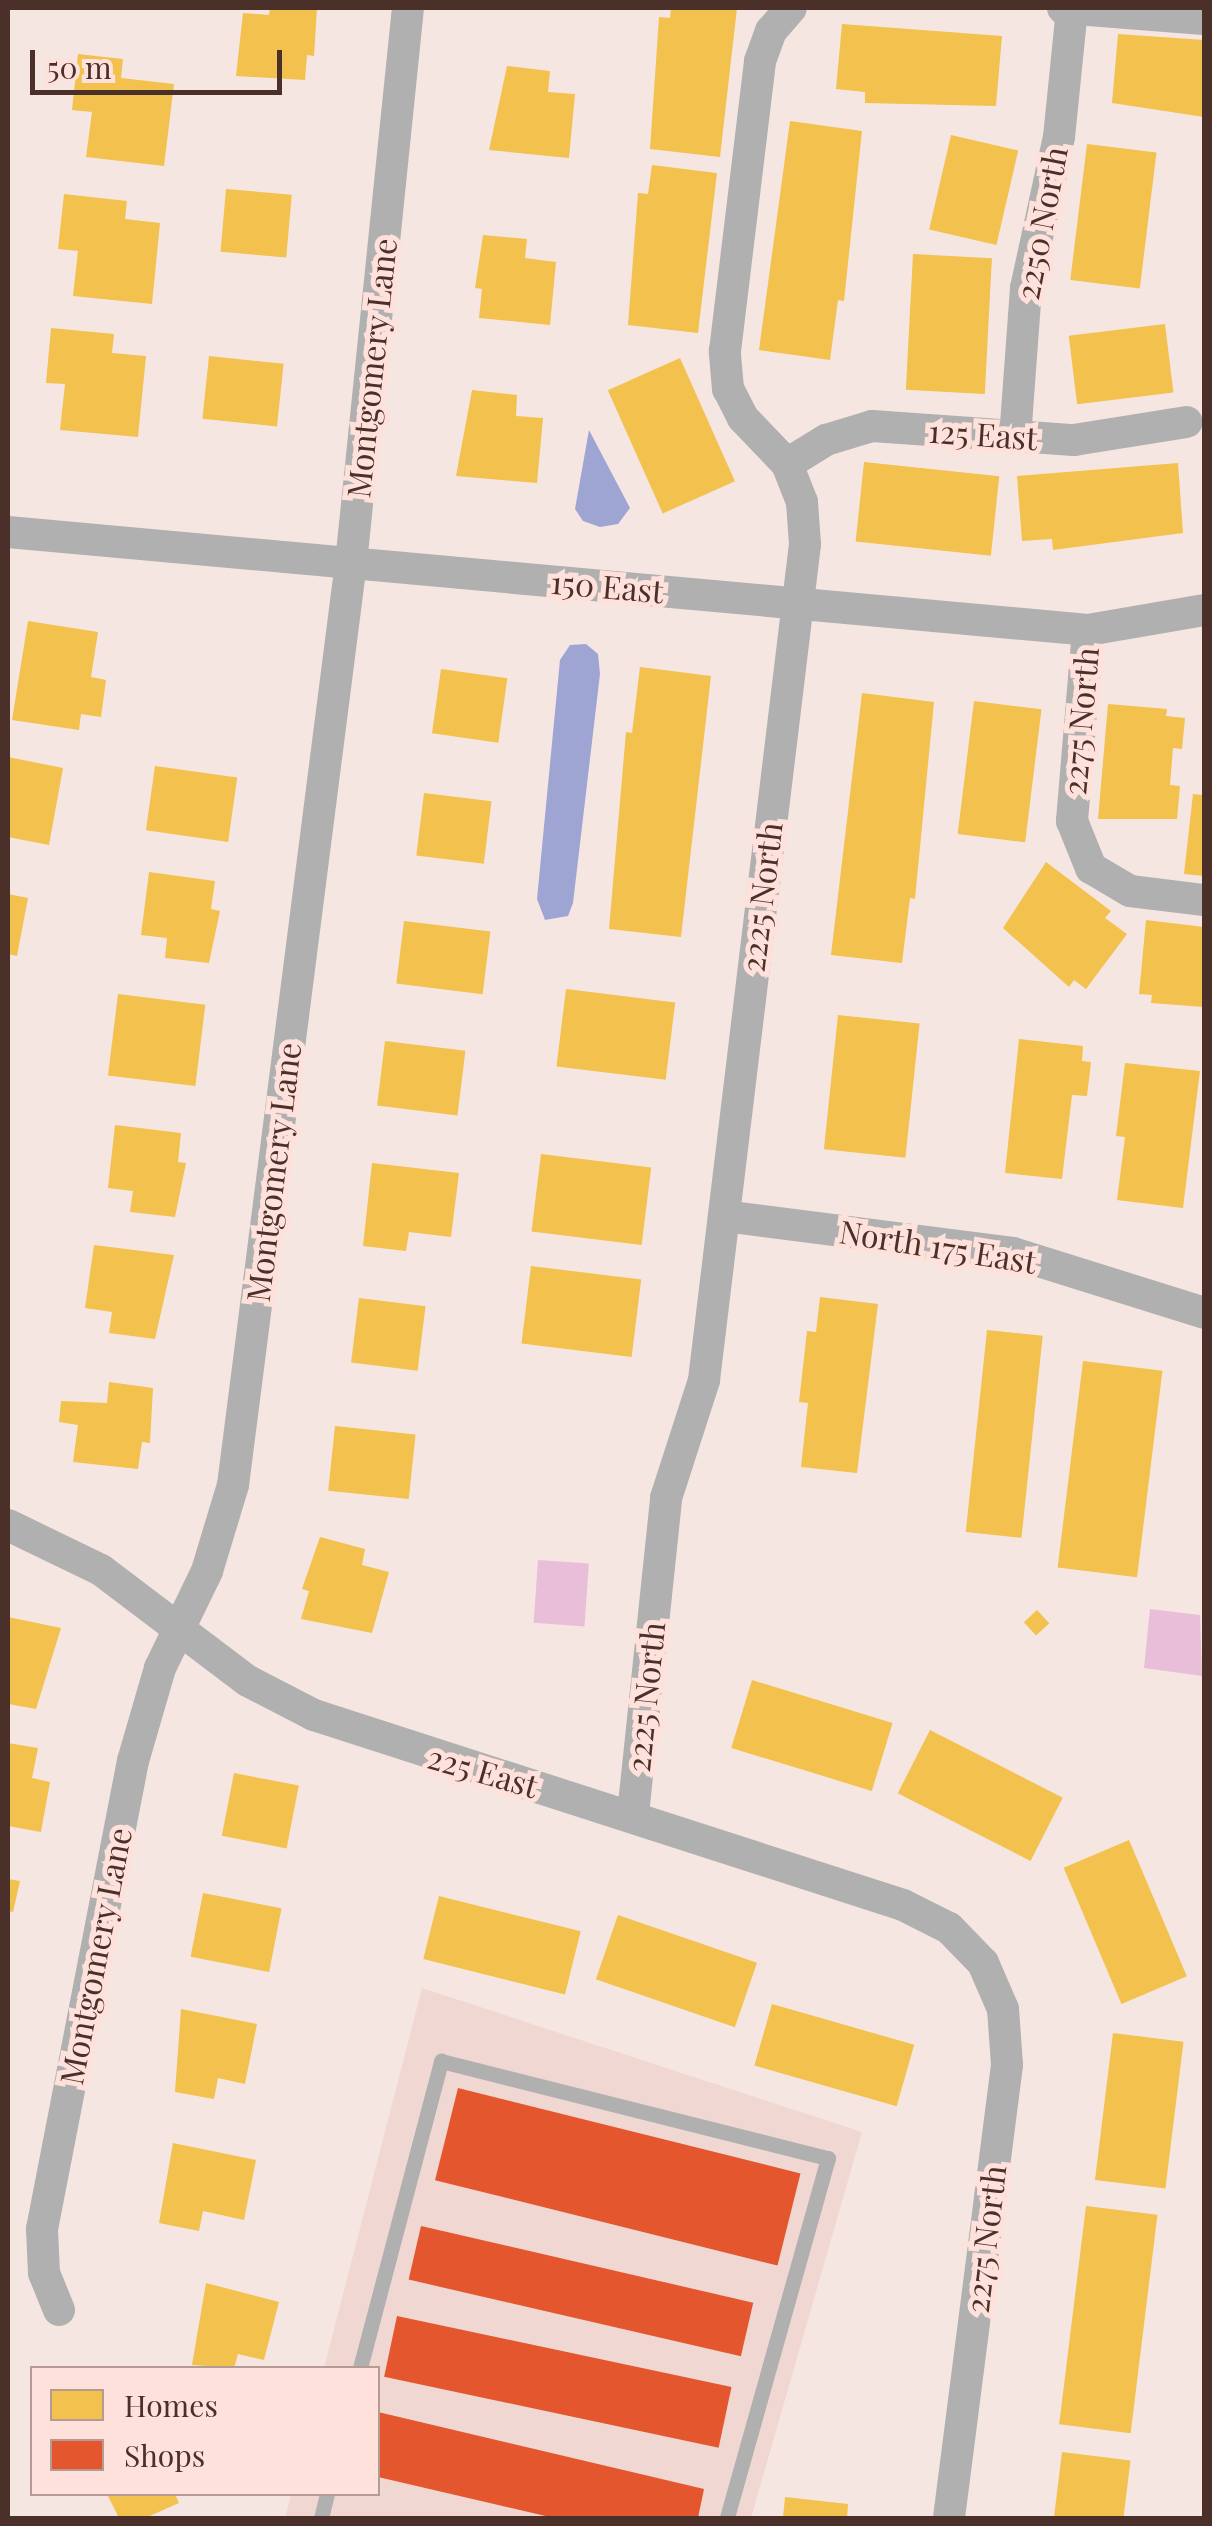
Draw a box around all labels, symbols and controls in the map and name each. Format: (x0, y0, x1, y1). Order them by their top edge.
scale bar (35, 30, 288, 92)
text: 50 m (47, 47, 112, 87)
street label: 2250 North (1007, 143, 1075, 303)
street label: Montgomery Lane (338, 236, 404, 500)
street label: 125 East (927, 411, 1039, 457)
street label: 150 East (549, 562, 665, 610)
street label: 2275 North (1054, 645, 1106, 797)
street label: 2225 North (733, 820, 789, 974)
street label: Montgomery Lane (238, 1040, 308, 1304)
street label: North 175 East (837, 1211, 1039, 1281)
street label: 2225 North (618, 1620, 672, 1774)
street label: 225 East (423, 1737, 543, 1805)
street label: Montgomery Lane (51, 1824, 139, 2088)
street label: 2275 North (957, 2163, 1013, 2315)
legend (30, 2366, 380, 2496)
text: Homes (124, 2385, 218, 2425)
text: Shops (124, 2435, 205, 2475)

